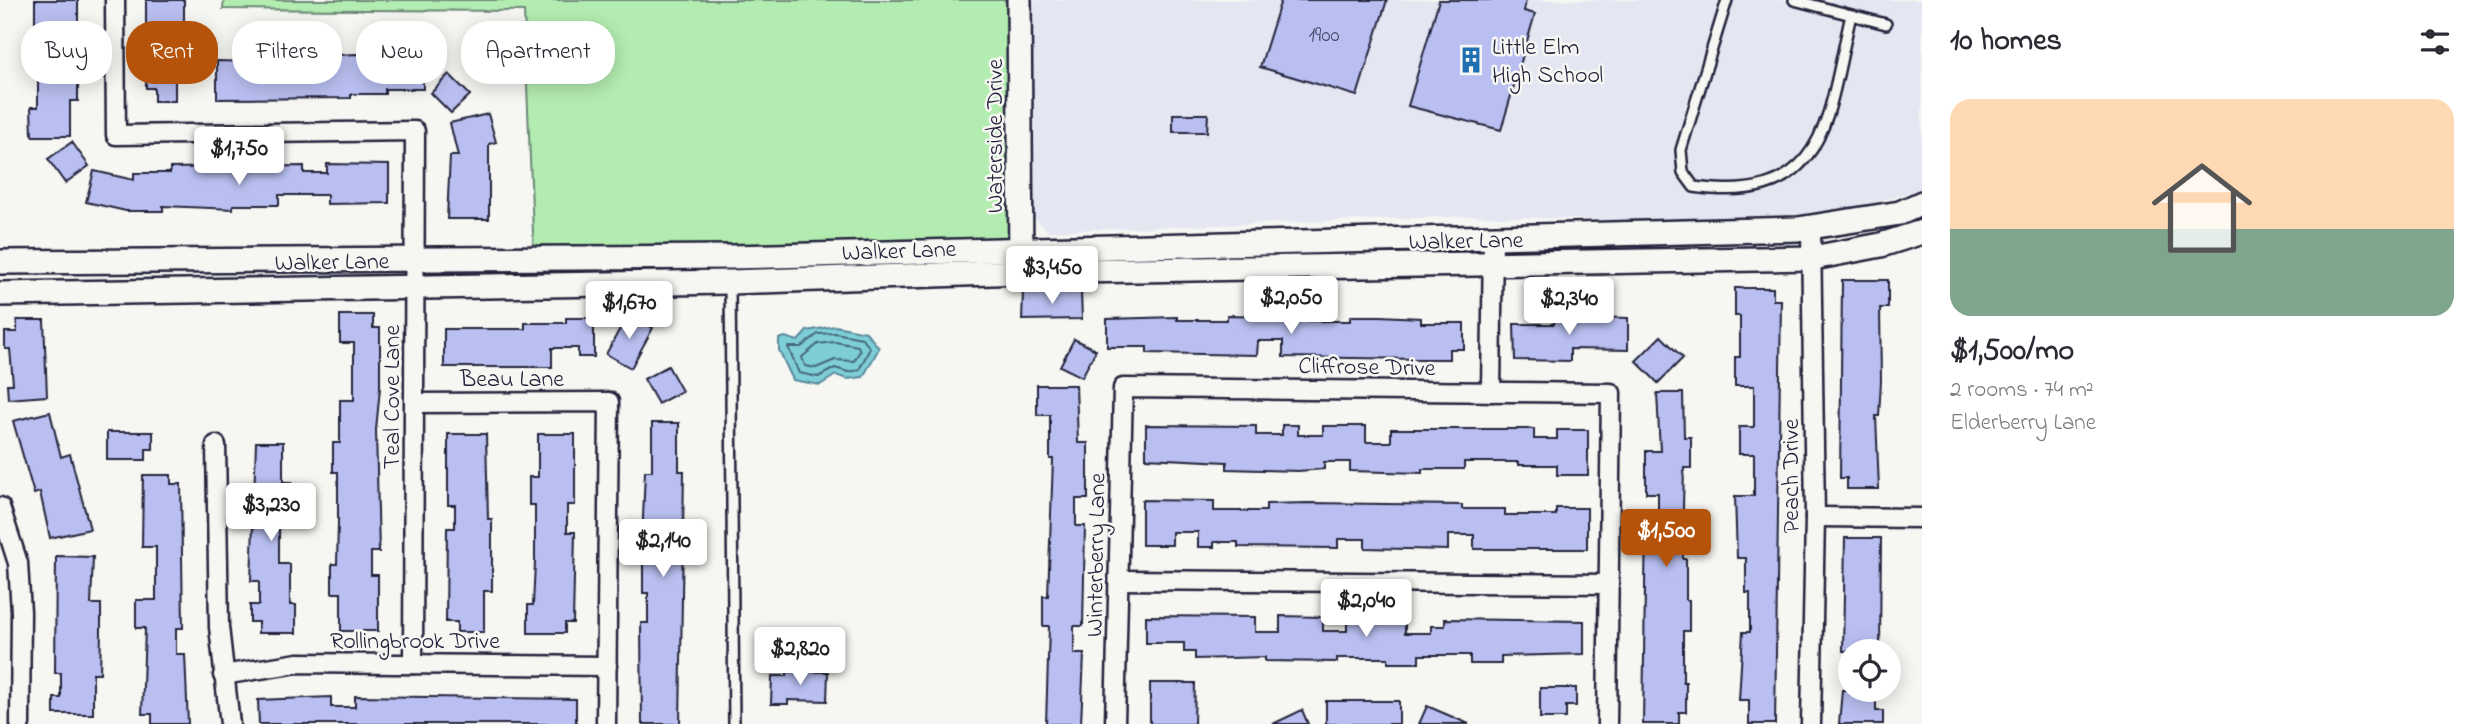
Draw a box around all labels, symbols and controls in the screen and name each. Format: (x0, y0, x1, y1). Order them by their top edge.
text: 10 homes (1950, 20, 2062, 64)
chip: Buy (21, 21, 112, 84)
chip: Rent (126, 21, 218, 84)
chip: Filters (232, 21, 342, 84)
chip: New (356, 21, 447, 84)
chip: Apartment (461, 21, 615, 84)
house number: 1900 (1308, 21, 1340, 51)
icon: filters (2416, 23, 2454, 61)
place label: Little Elm High School (1492, 31, 1603, 94)
building icon: Little Elm High School (1456, 45, 1486, 75)
street label: Waterside Drive (979, 58, 1014, 213)
pin: $1,750 (182, 128, 296, 187)
text: $1,750 (210, 133, 268, 166)
icon: home (2139, 145, 2265, 271)
street label: Walker Lane (1408, 224, 1524, 261)
street label: Walker Lane (841, 233, 957, 272)
street label: Walker Lane (274, 245, 390, 282)
pin: $3,450 (995, 246, 1109, 306)
text: $3,450 (1022, 252, 1082, 285)
pin: $2,050 (1234, 276, 1348, 336)
pin: $2,340 (1512, 278, 1626, 337)
pin: $1,670 (572, 282, 686, 341)
text: $2,050 (1260, 282, 1322, 315)
text: $2,340 (1540, 283, 1598, 316)
text: $1,670 (602, 287, 656, 320)
street label: Teal Cove Lane (376, 325, 411, 469)
text: $1,500/mo (1950, 330, 2074, 374)
street label: Cliffrose Drive (1298, 350, 1436, 387)
street label: Beau Lane (459, 363, 564, 398)
text: 2 rooms · 74 m² (1950, 374, 2094, 407)
text: Elderberry Lane (1950, 407, 2096, 440)
street label: Peach Drive (1775, 419, 1810, 533)
street label: Winterberry Lane (1079, 472, 1117, 637)
pin: $3,230 (214, 484, 328, 543)
text: $3,230 (242, 489, 300, 522)
pin: $1,500 (1609, 510, 1723, 569)
text: $1,500 (1637, 515, 1695, 548)
pin: $2,140 (606, 520, 720, 579)
text: $2,140 (635, 525, 691, 558)
pin: $2,040 (1309, 580, 1423, 639)
text: $2,040 (1337, 585, 1395, 618)
street label: Rollingbrook Drive (330, 625, 500, 660)
pin: $2,820 (743, 628, 857, 687)
text: $2,820 (770, 633, 830, 666)
map controls (1838, 639, 1901, 702)
button: locate (1838, 639, 1901, 702)

